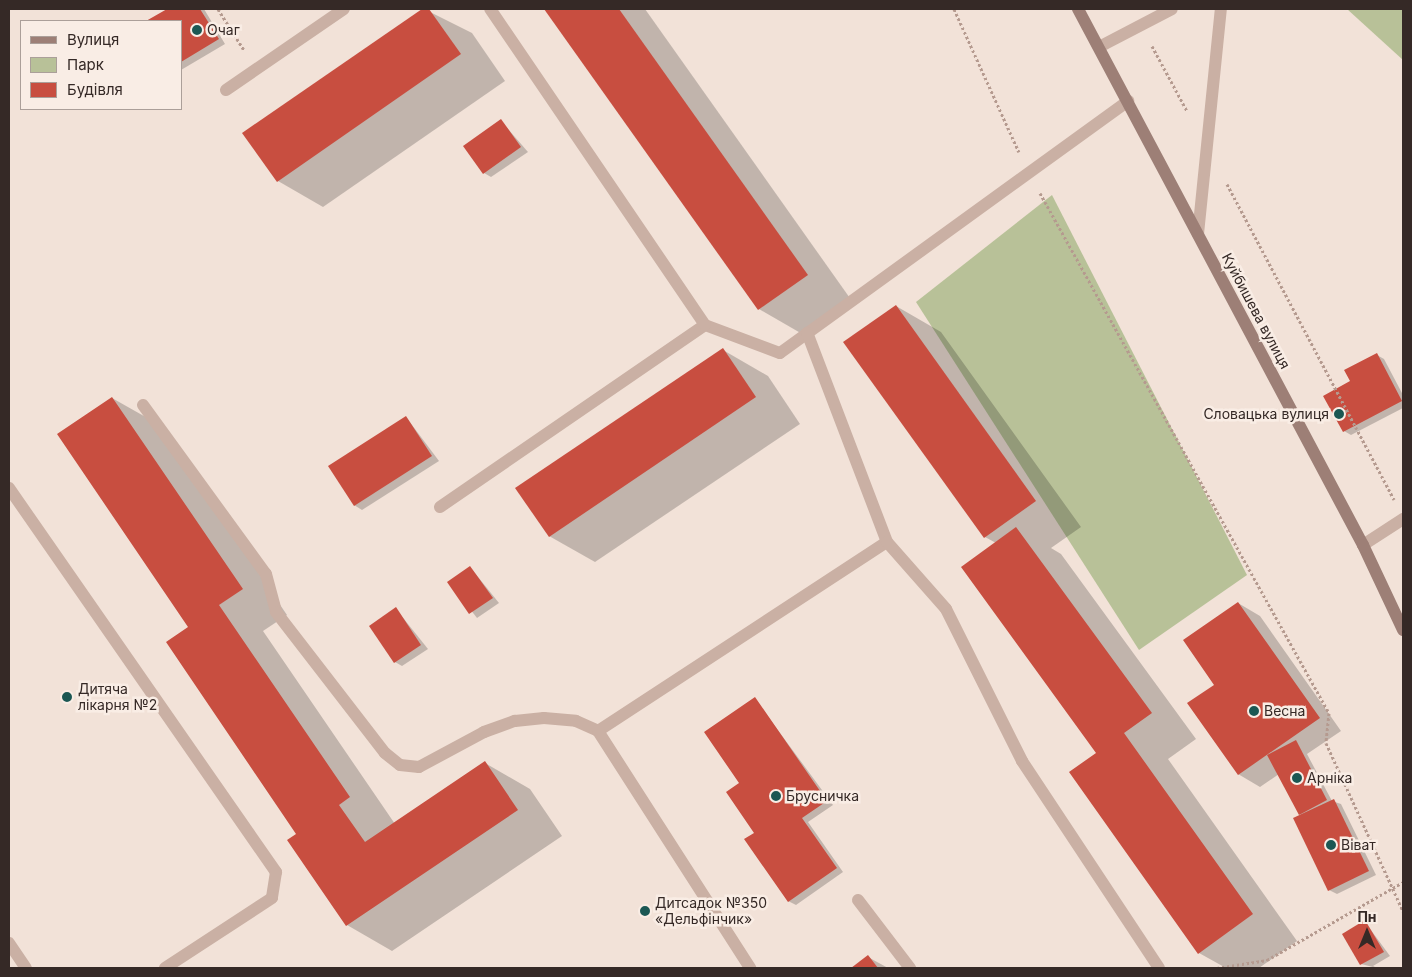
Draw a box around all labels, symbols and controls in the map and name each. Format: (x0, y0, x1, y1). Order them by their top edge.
legend (20, 20, 182, 110)
place label: Очаг (207, 22, 240, 38)
marker: Очаг (191, 24, 203, 36)
text: Вулиця (67, 30, 119, 49)
text: Парк (67, 55, 104, 74)
text: Будівля (67, 80, 123, 99)
street label: Куйбишева вулиця (1218, 250, 1294, 372)
place label: Словацька вулиця (1203, 406, 1329, 422)
marker: Словацька вулиця (1333, 408, 1345, 420)
place label: Дитяча лікарня №2 (78, 681, 157, 714)
marker: Дитяча лікарня №2 (60, 690, 74, 704)
place label: Весна (1264, 703, 1305, 719)
marker: Весна (1248, 705, 1260, 717)
place label: Арніка (1307, 770, 1352, 786)
marker: Арніка (1291, 772, 1303, 784)
place label: Брусничка (786, 788, 859, 804)
marker: Брусничка (770, 790, 782, 802)
place label: Віват (1341, 837, 1376, 853)
marker: Віват (1325, 839, 1337, 851)
place label: Дитсадок №350 «Дельфінчик» (655, 895, 767, 928)
marker: Дитсадок №350 «Дельфінчик» (639, 905, 651, 917)
north arrow (1342, 907, 1392, 957)
text: Пн (1357, 908, 1377, 925)

